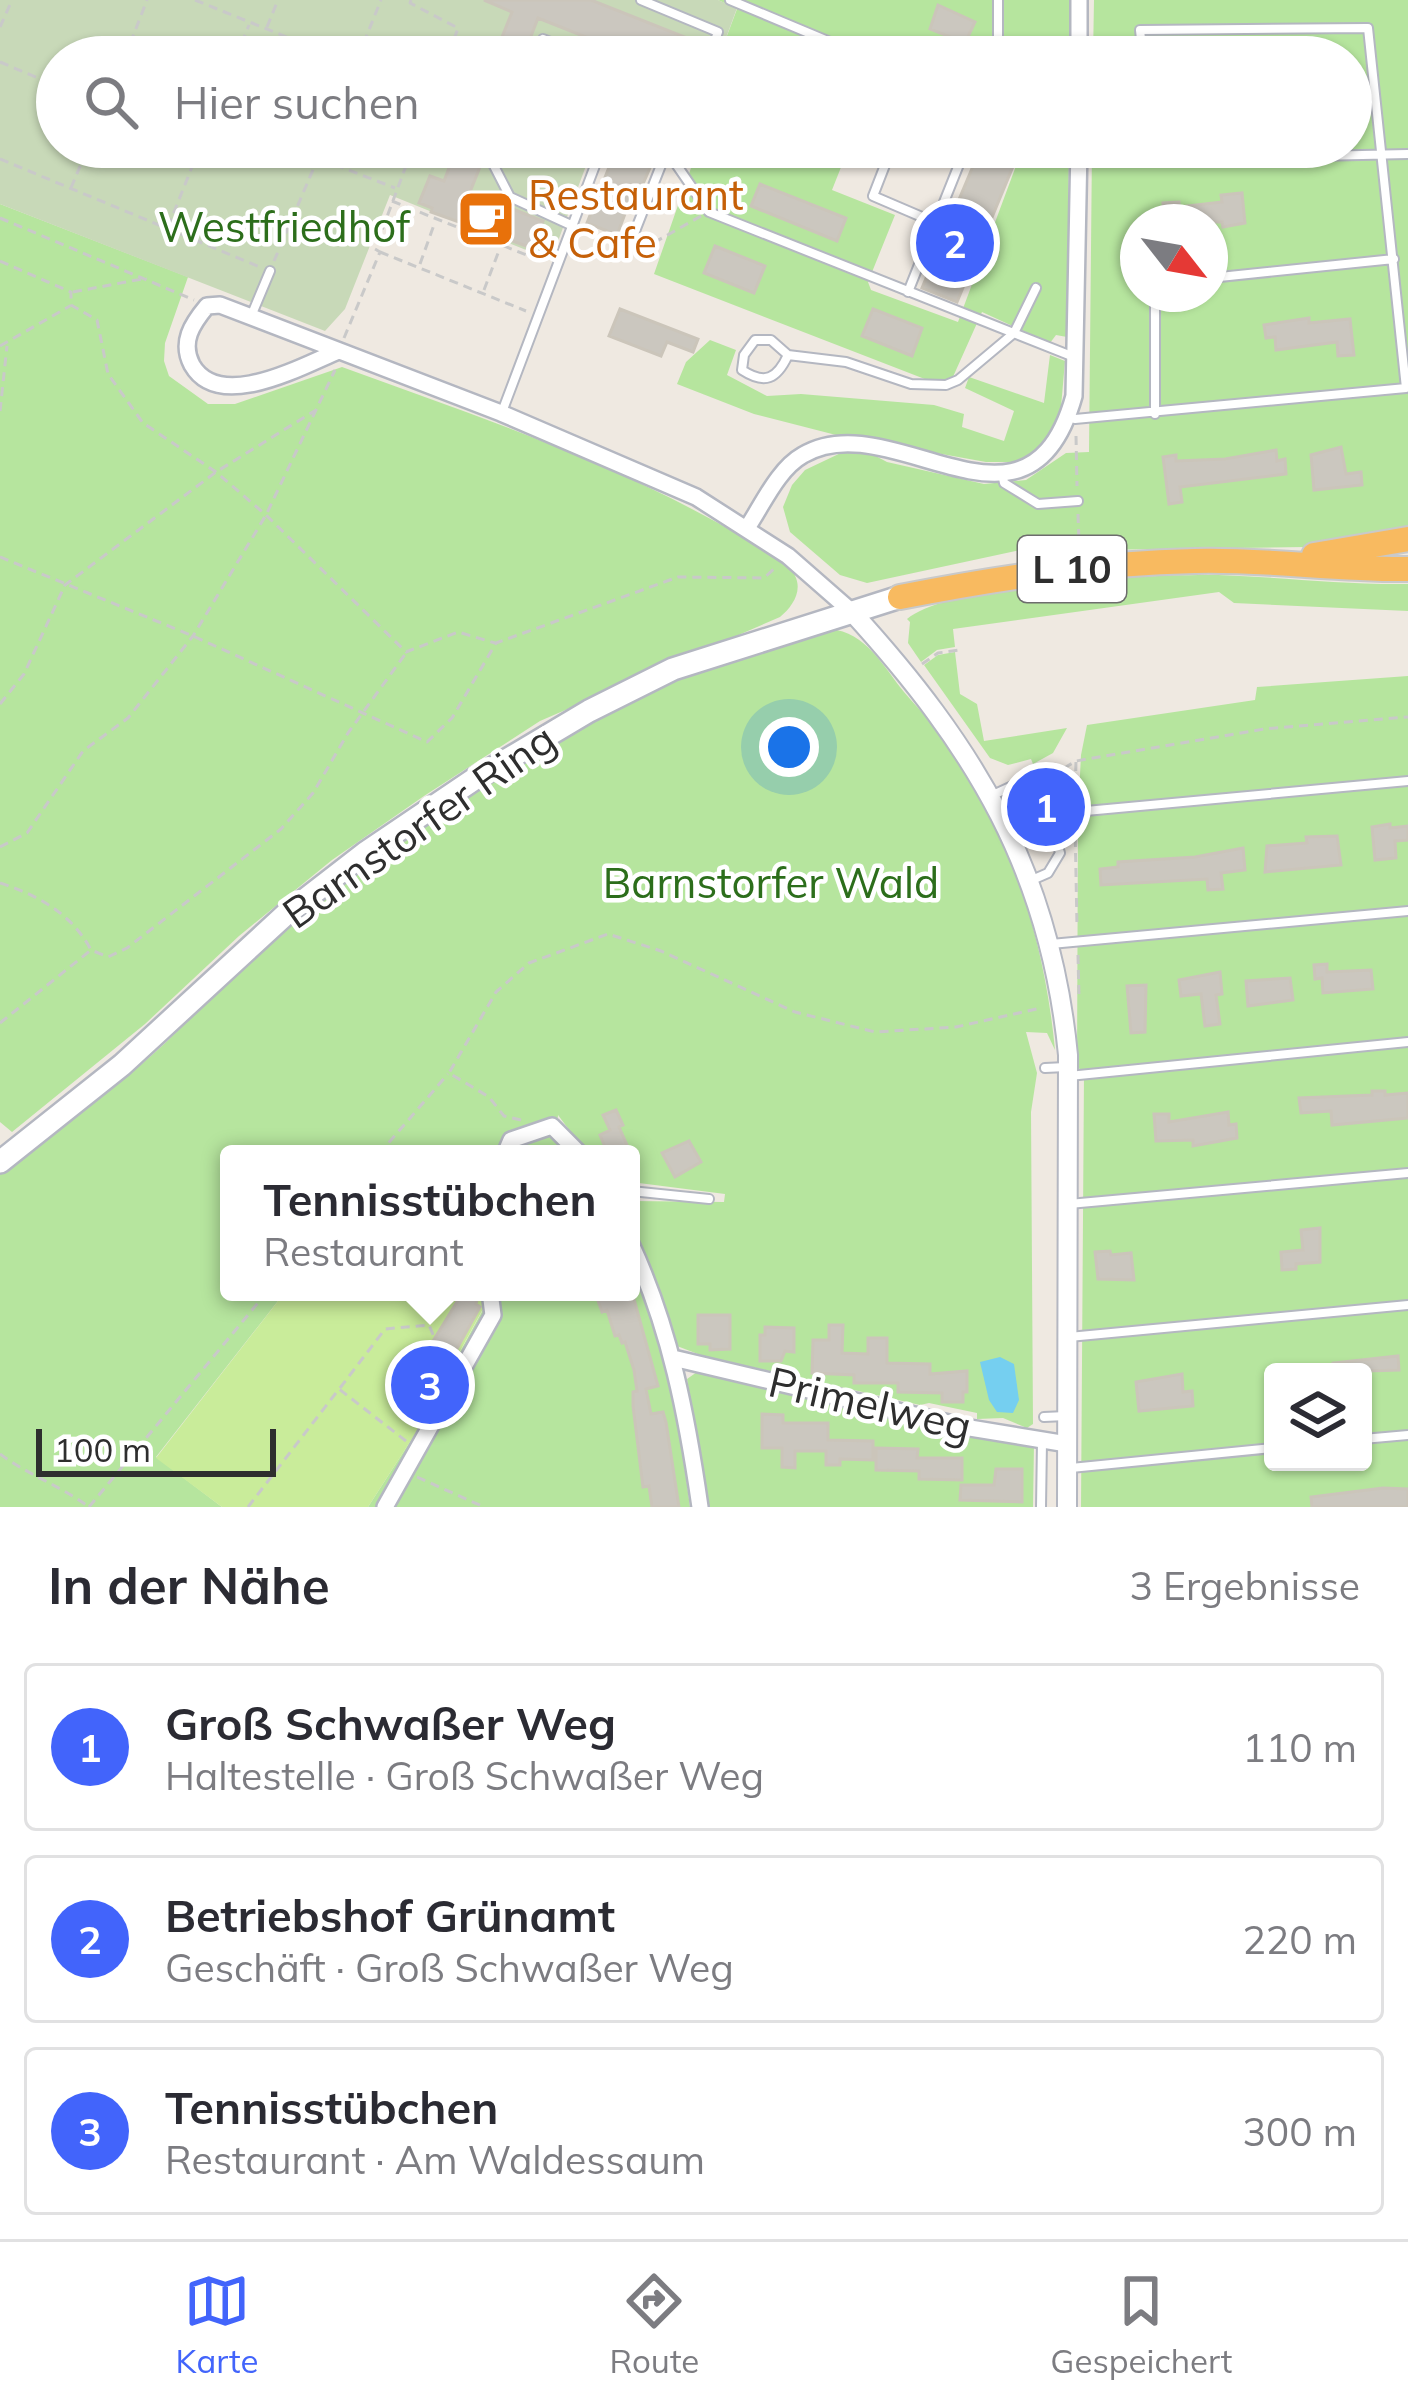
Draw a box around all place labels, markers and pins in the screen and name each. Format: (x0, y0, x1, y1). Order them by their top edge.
place label: Restaurant & Cafe (528, 168, 744, 269)
cafe icon: Restaurant & Cafe (455, 188, 517, 250)
pin: 2 (916, 198, 994, 288)
pin: 1 (1007, 762, 1085, 852)
pin: 3 (391, 1340, 469, 1430)

